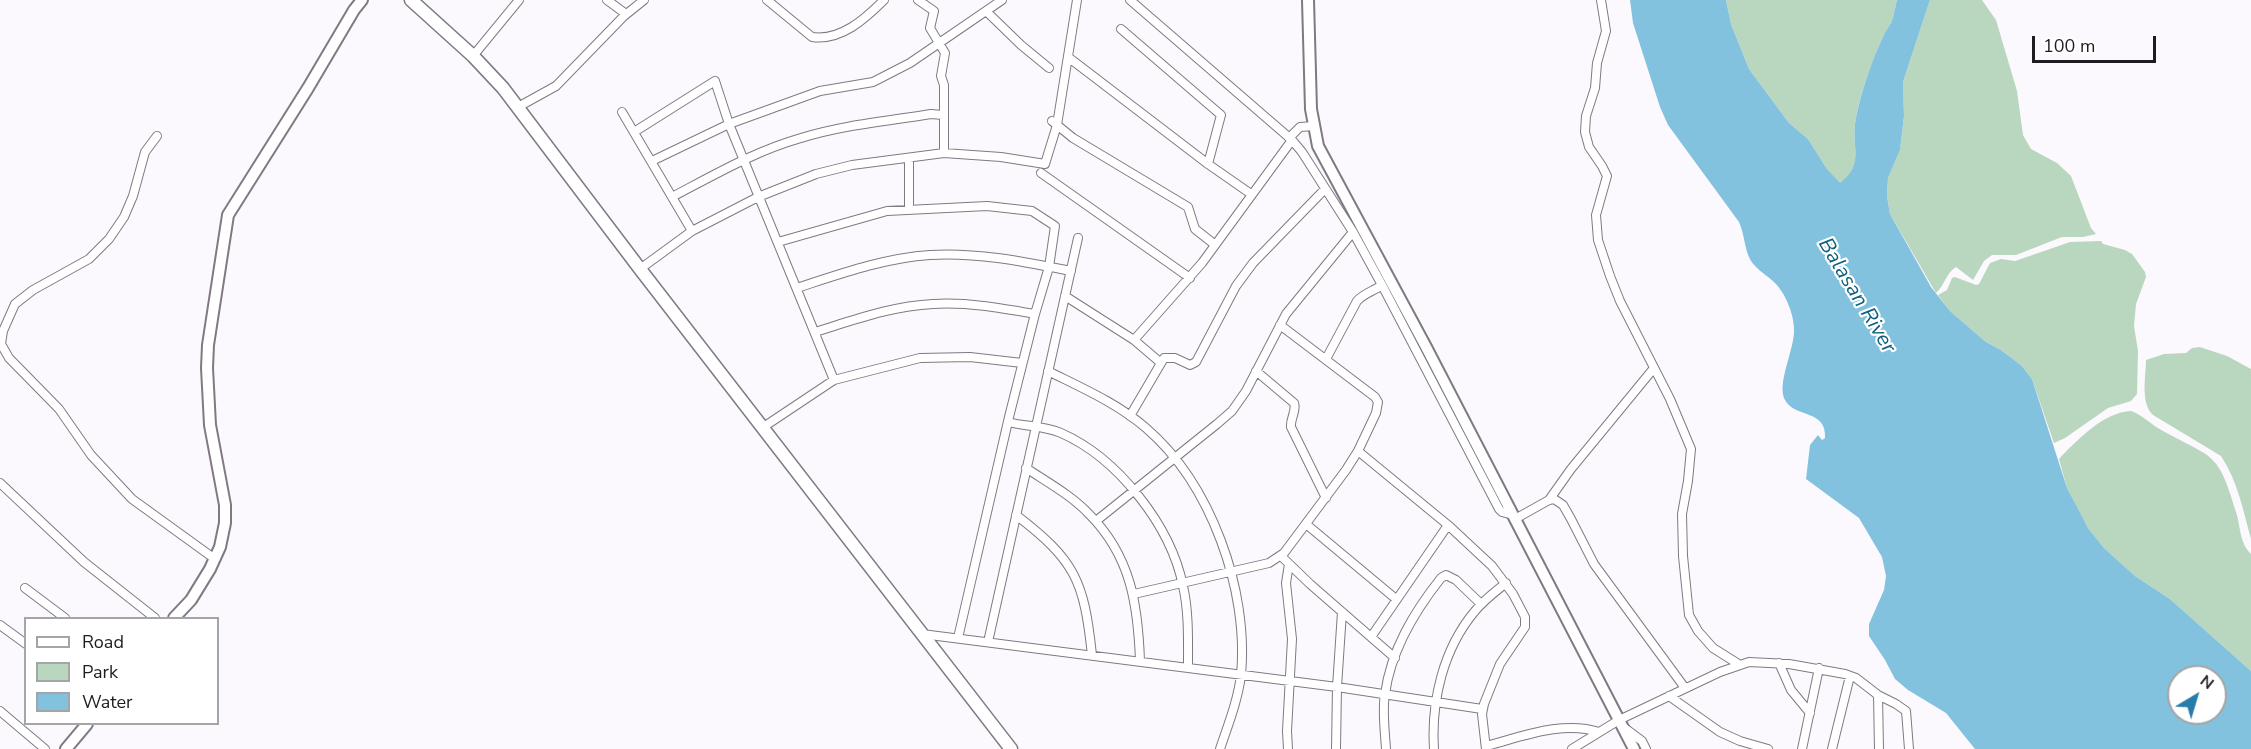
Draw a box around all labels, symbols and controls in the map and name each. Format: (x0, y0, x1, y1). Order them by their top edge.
scale bar (2035, 24, 2160, 62)
text: 100 m (2043, 34, 2095, 58)
water label: Balasan River (1812, 234, 1900, 358)
legend (24, 617, 219, 725)
text: Road (82, 630, 124, 654)
text: Park (82, 660, 118, 684)
north arrow (2167, 665, 2227, 725)
text: N (2195, 670, 2218, 695)
text: Water (82, 690, 133, 714)

